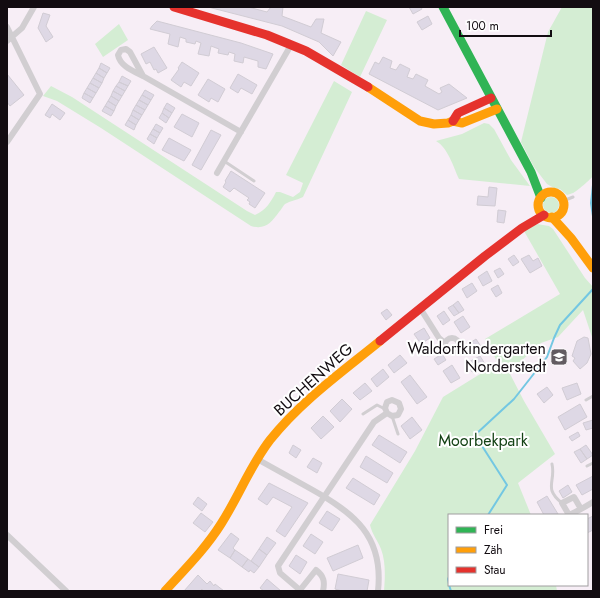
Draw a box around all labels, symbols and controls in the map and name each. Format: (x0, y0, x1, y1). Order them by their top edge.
scale bar (460, 12, 551, 38)
text: 100 m (466, 17, 499, 35)
place label: Waldorfkindergarten Norderstedt (407, 337, 546, 378)
street label: BUCHENWEG (269, 338, 358, 421)
school or university icon: Waldorfkindergarten Norderstedt (549, 347, 569, 367)
park label: Moorbekpark (438, 429, 529, 452)
legend (448, 514, 588, 586)
text: Frei (484, 521, 503, 539)
text: Zäh (484, 541, 503, 559)
text: Stau (484, 561, 506, 579)

